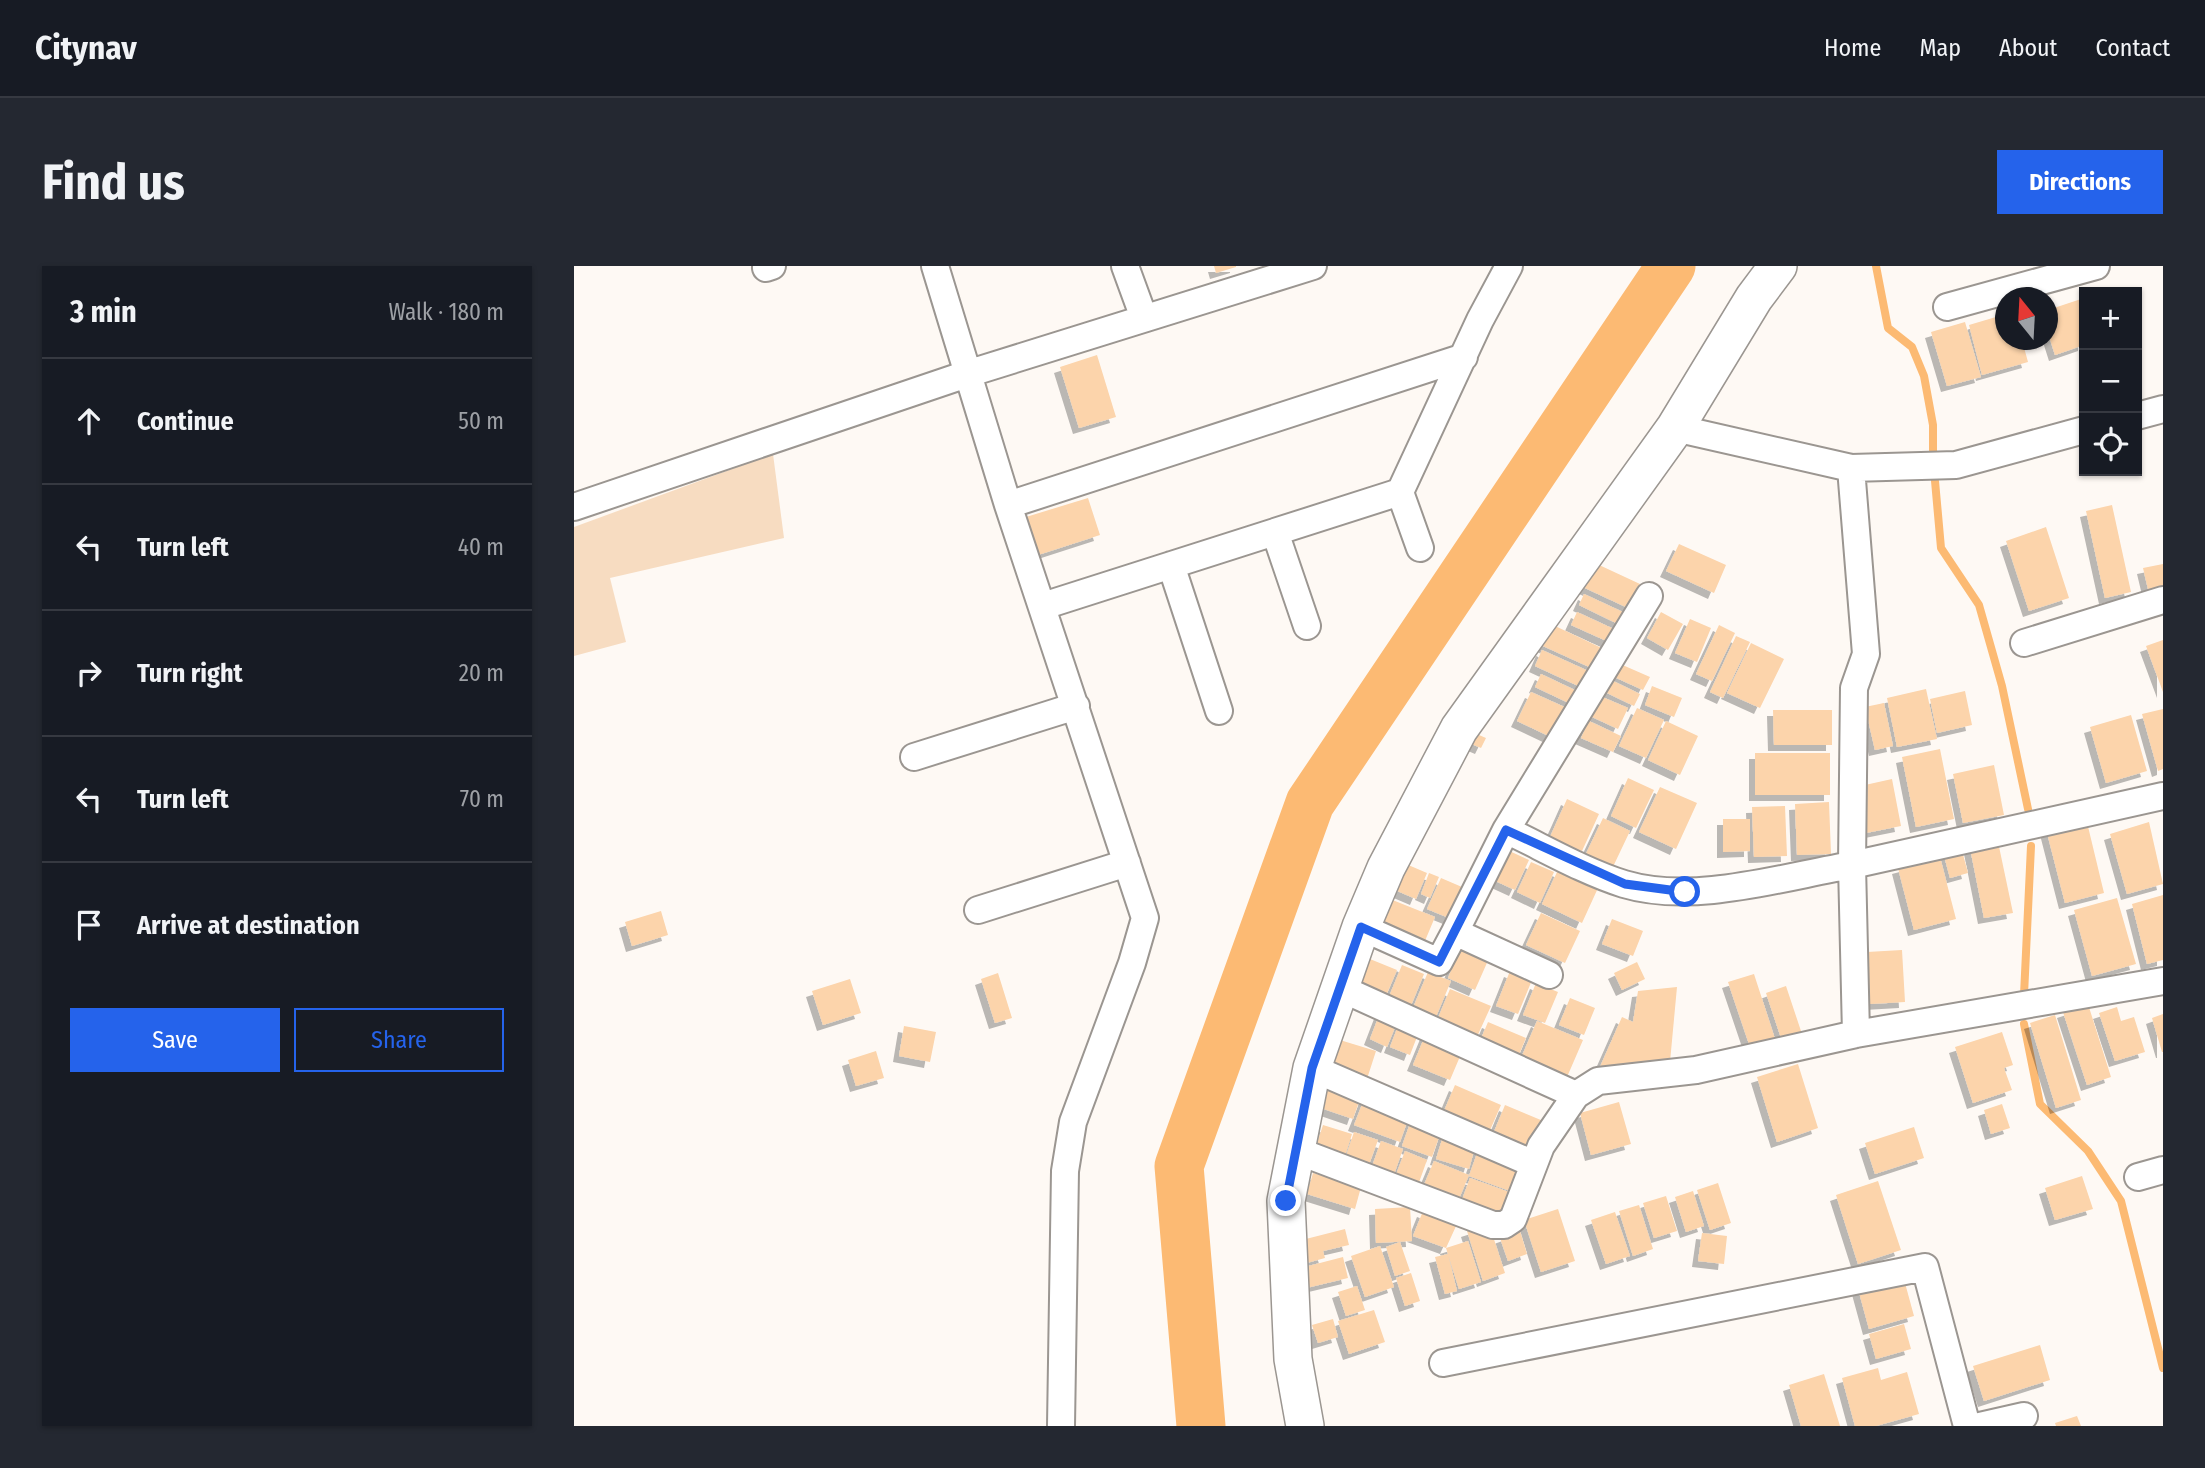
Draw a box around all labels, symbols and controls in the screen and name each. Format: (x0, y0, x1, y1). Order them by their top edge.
text: Citynav (35, 28, 137, 68)
text: Home (1824, 34, 1881, 62)
text: Map (1919, 34, 1961, 62)
text: About (1999, 34, 2057, 62)
text: Contact (2095, 34, 2170, 62)
button: Directions (1997, 150, 2163, 214)
text: Find us (42, 153, 185, 212)
north arrow (1995, 287, 2058, 350)
map controls (2079, 287, 2142, 476)
button: + (2079, 287, 2142, 350)
text: 3 min (70, 294, 137, 330)
text: Walk · 180 m (388, 298, 504, 326)
button: − (2079, 350, 2142, 413)
icon: ahead (70, 402, 108, 440)
text: Continue (137, 406, 234, 437)
text: 50 m (458, 407, 504, 435)
button: locate (2079, 413, 2142, 476)
icon: left (70, 528, 108, 566)
text: Turn left (137, 532, 229, 563)
text: 40 m (458, 533, 504, 561)
icon: right (70, 654, 108, 692)
text: Turn right (137, 658, 243, 689)
text: 20 m (459, 659, 504, 687)
icon: left (70, 780, 108, 818)
text: Turn left (137, 784, 229, 815)
text: 70 m (460, 785, 504, 813)
route start (1669, 876, 1700, 907)
icon: arrive (70, 906, 108, 944)
text: Arrive at destination (137, 910, 360, 941)
button: Save (70, 1008, 280, 1072)
button: Share (294, 1008, 504, 1072)
route end (1270, 1185, 1301, 1216)

